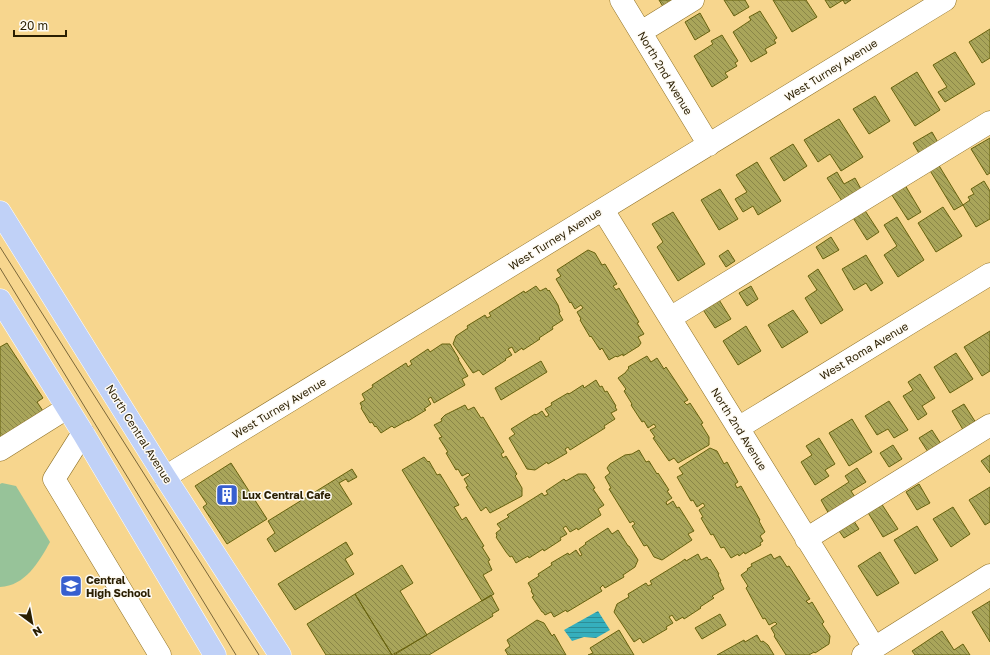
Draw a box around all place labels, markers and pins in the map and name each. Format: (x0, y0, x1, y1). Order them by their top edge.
building icon: Lux Central Cafe (214, 482, 240, 508)
place label: Lux Central Cafe (242, 488, 331, 501)
school or university icon: Central High School (58, 573, 84, 599)
place label: Central High School (86, 573, 151, 599)

